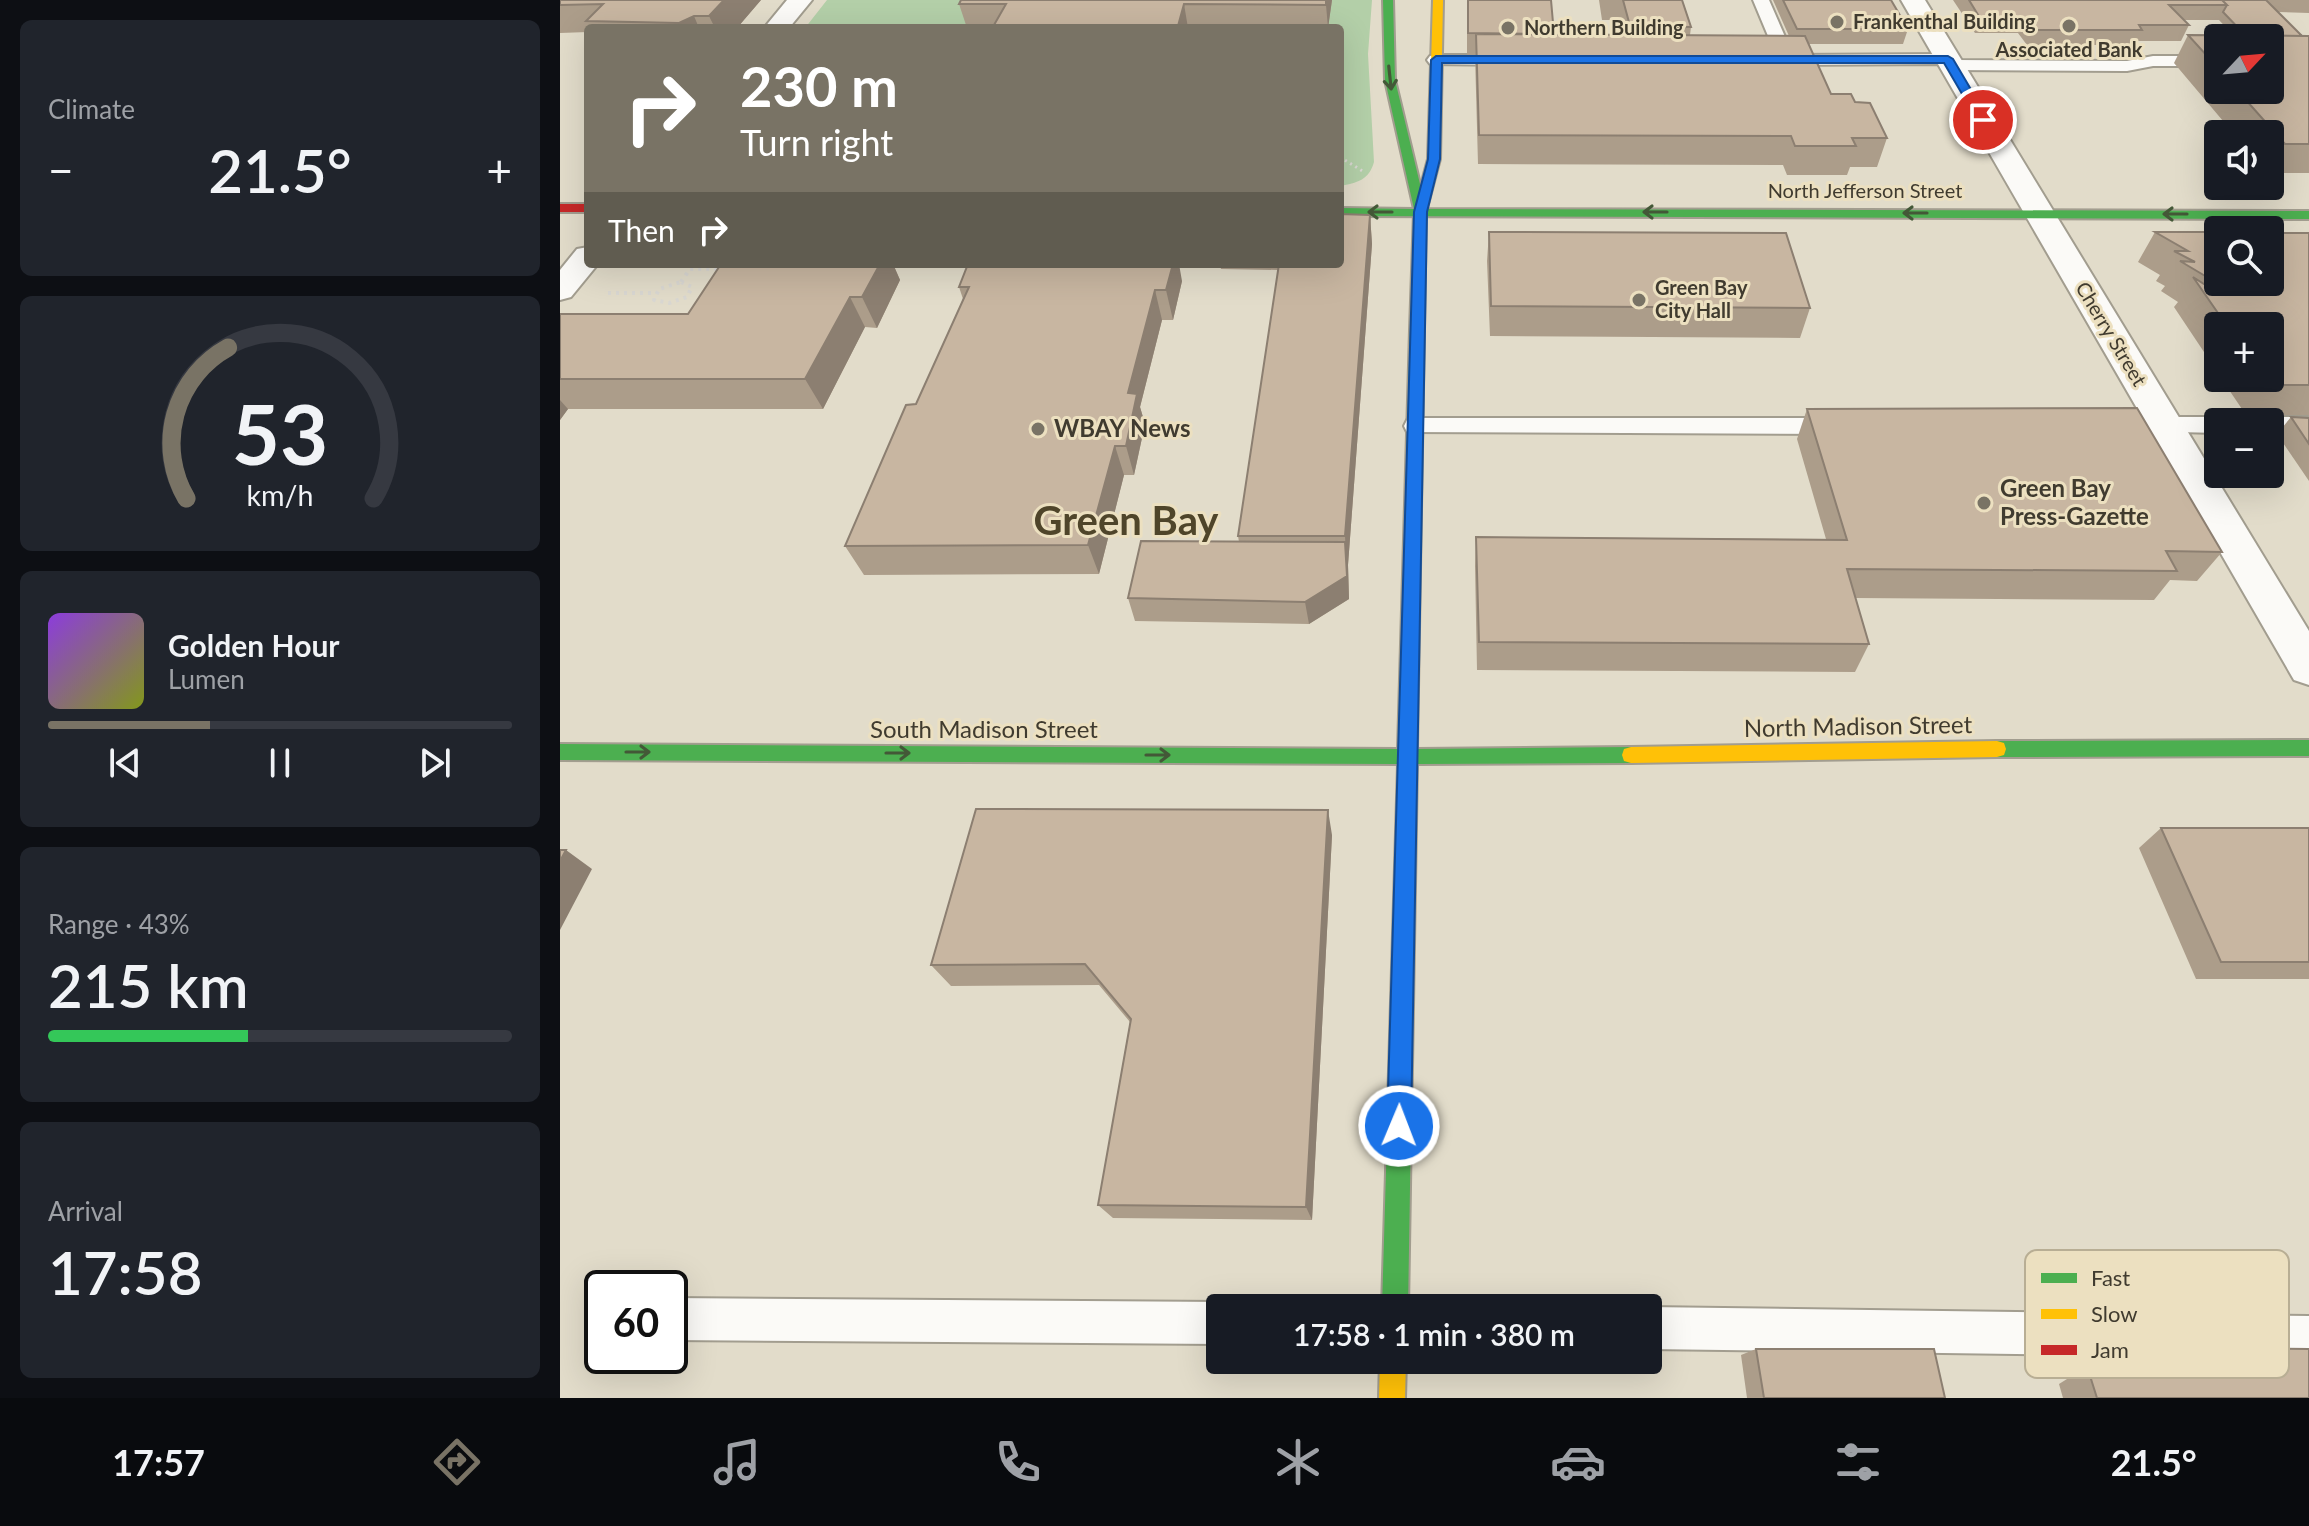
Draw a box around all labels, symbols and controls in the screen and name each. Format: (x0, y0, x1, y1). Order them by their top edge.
place label: Frankenthal Building (1853, 9, 2036, 33)
marker: Frankenthal Building (1828, 13, 1846, 31)
place label: Northern Building (1524, 15, 1684, 39)
marker: Associated Bank (2060, 17, 2078, 35)
marker: Northern Building (1499, 19, 1517, 37)
north arrow (2204, 24, 2284, 104)
map controls (2204, 24, 2284, 488)
place label: Associated Bank (1994, 37, 2143, 61)
text: 230 m (740, 52, 898, 119)
icon: right (608, 56, 712, 160)
one-way arrow (1382, 64, 1397, 91)
pin (1949, 86, 2017, 154)
text: Climate (48, 93, 135, 125)
icon: arrive (1961, 98, 2005, 142)
text: Turn right (740, 120, 893, 164)
button: sound (2204, 120, 2284, 200)
text: 21.5° (208, 134, 352, 206)
text: − (48, 144, 74, 196)
text: + (486, 144, 512, 196)
street label: North Jefferson Street (1768, 178, 1962, 202)
one-way arrow (1367, 204, 1394, 220)
one-way arrow (1642, 205, 1669, 220)
one-way arrow (1902, 205, 1929, 221)
one-way arrow (2162, 206, 2189, 222)
icon: right (691, 208, 735, 252)
text: Then (608, 212, 675, 248)
button: search (2204, 216, 2284, 296)
place label: Green Bay City Hall (1655, 275, 1748, 322)
street label: Cherry Street (2071, 277, 2152, 390)
marker: Green Bay City Hall (1630, 291, 1648, 309)
button: + (2204, 312, 2284, 392)
text: 53 (232, 383, 328, 483)
button: − (2204, 408, 2284, 488)
place label: WBAY News (1054, 413, 1190, 442)
marker: WBAY News (1029, 420, 1047, 438)
place label: Green Bay Press-Gazette (2000, 473, 2149, 530)
text: km/h (247, 479, 313, 513)
marker: Green Bay Press-Gazette (1975, 494, 1993, 512)
district label: Green Bay (1034, 496, 1219, 544)
text: Golden Hour (168, 627, 340, 663)
text: Lumen (168, 663, 245, 695)
street label: North Madison Street (1744, 709, 1973, 742)
street label: South Madison Street (870, 714, 1098, 743)
icon: previous (103, 741, 147, 785)
icon: pause (258, 741, 302, 785)
icon: next (413, 741, 457, 785)
one-way arrow (624, 744, 651, 760)
one-way arrow (884, 745, 911, 761)
one-way arrow (1144, 747, 1171, 763)
text: Range · 43% (48, 908, 190, 940)
text: 215 km (48, 949, 249, 1021)
position arrow (1357, 1084, 1441, 1168)
text: Arrival (48, 1195, 123, 1227)
text: 17:58 (48, 1236, 202, 1308)
legend (2025, 1250, 2289, 1378)
text: Fast (2091, 1264, 2130, 1291)
speed limit sign: 60 (584, 1270, 688, 1374)
text: Slow (2091, 1300, 2138, 1327)
text: 17:58 · 1 min · 380 m (1293, 1316, 1575, 1352)
text: Jam (2091, 1336, 2129, 1363)
icon: directions (429, 1434, 485, 1490)
icon: music (709, 1434, 765, 1490)
icon: phone (990, 1434, 1046, 1490)
icon: climate (1270, 1434, 1326, 1490)
icon: car (1550, 1434, 1606, 1490)
icon: filters (1830, 1434, 1886, 1490)
text: 17:57 (112, 1440, 205, 1484)
text: 21.5° (2111, 1440, 2197, 1484)

